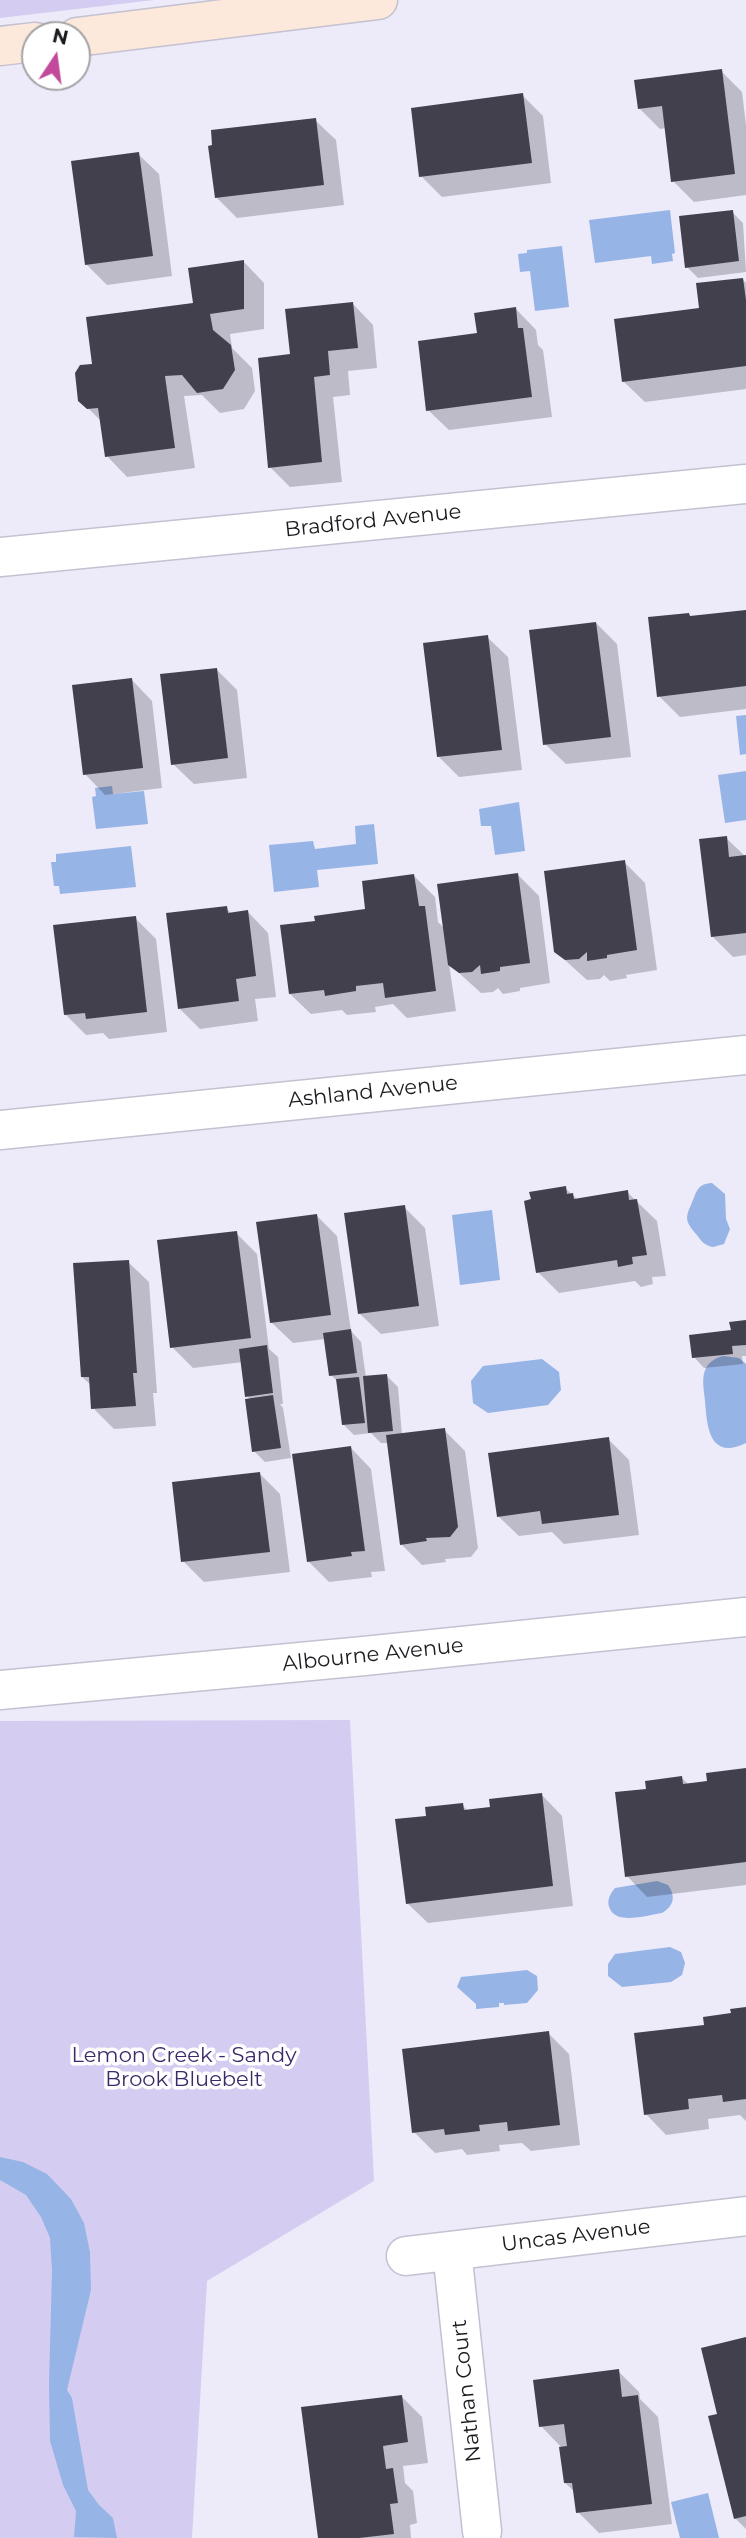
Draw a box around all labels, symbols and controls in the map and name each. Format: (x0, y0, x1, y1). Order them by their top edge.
north arrow (21, 21, 91, 91)
text: N (50, 24, 70, 50)
street label: Bradford Avenue (284, 499, 462, 543)
street label: Ashland Avenue (287, 1071, 459, 1113)
street label: Albourne Avenue (281, 1633, 465, 1677)
park label: Lemon Creek - Sandy Brook Bluebelt (71, 2043, 297, 2093)
street label: Uncas Avenue (500, 2214, 652, 2258)
street label: Nathan Court (447, 2318, 487, 2464)

